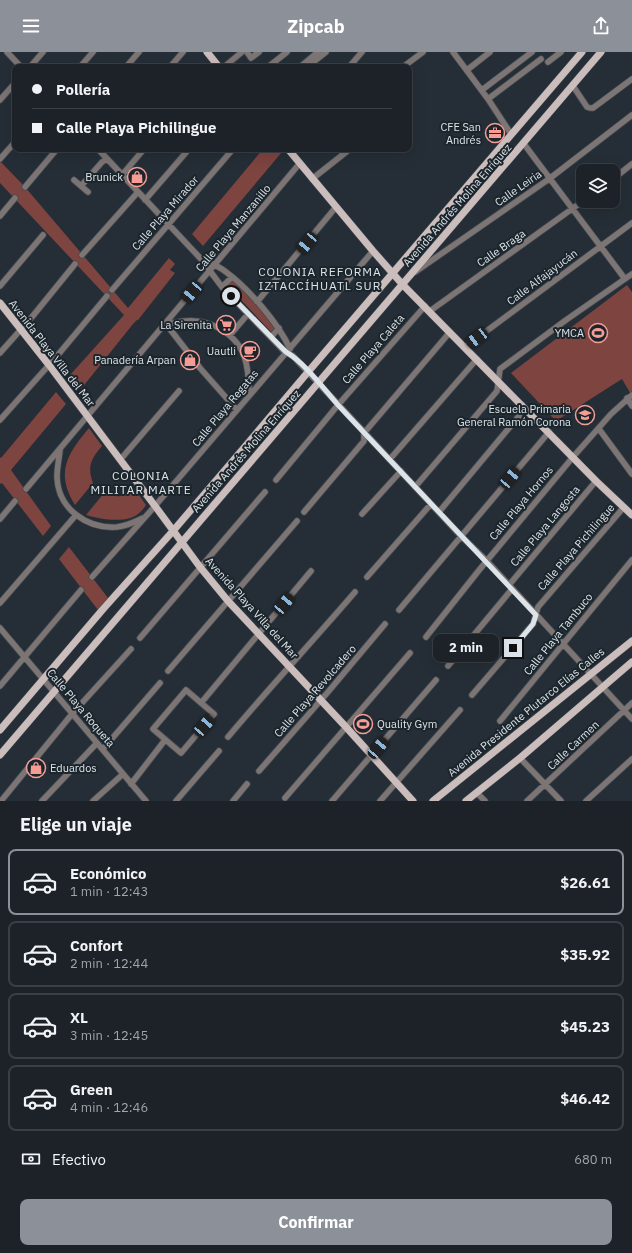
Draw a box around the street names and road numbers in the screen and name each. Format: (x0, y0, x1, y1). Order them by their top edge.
street label: Avenida Andrés Molina Enríquez (400, 141, 514, 269)
street label: Calle Leiria (492, 167, 544, 209)
street label: Calle Playa Mirador (129, 173, 201, 253)
street label: Calle Playa Manzanillo (192, 181, 274, 275)
street label: Calle Braga (474, 226, 528, 270)
street label: Calle Alfajayucán (504, 246, 580, 308)
street label: Avenida Playa Villa del Mar (6, 297, 98, 409)
street label: Calle Playa Caleta (339, 311, 407, 387)
street label: Calle Playa Regatas (189, 367, 261, 449)
street label: Avenida Andrés Molina Enríquez (189, 387, 303, 515)
street label: Calle Playa Hornos (486, 463, 556, 543)
street label: Calle Playa Langosta (507, 483, 583, 569)
street label: Calle Playa Pichilingue (534, 501, 618, 593)
street label: Avenida Playa Villa del Mar (203, 554, 301, 662)
street label: Calle Playa Tambuco (521, 590, 595, 678)
street label: Calle Playa Revolcadero (271, 642, 359, 740)
street label: Avenida Presidente Plutarco Elías Calles (445, 644, 607, 780)
street label: Calle Playa Roqueta (44, 666, 118, 750)
street label: Calle Carmen (544, 717, 602, 773)

